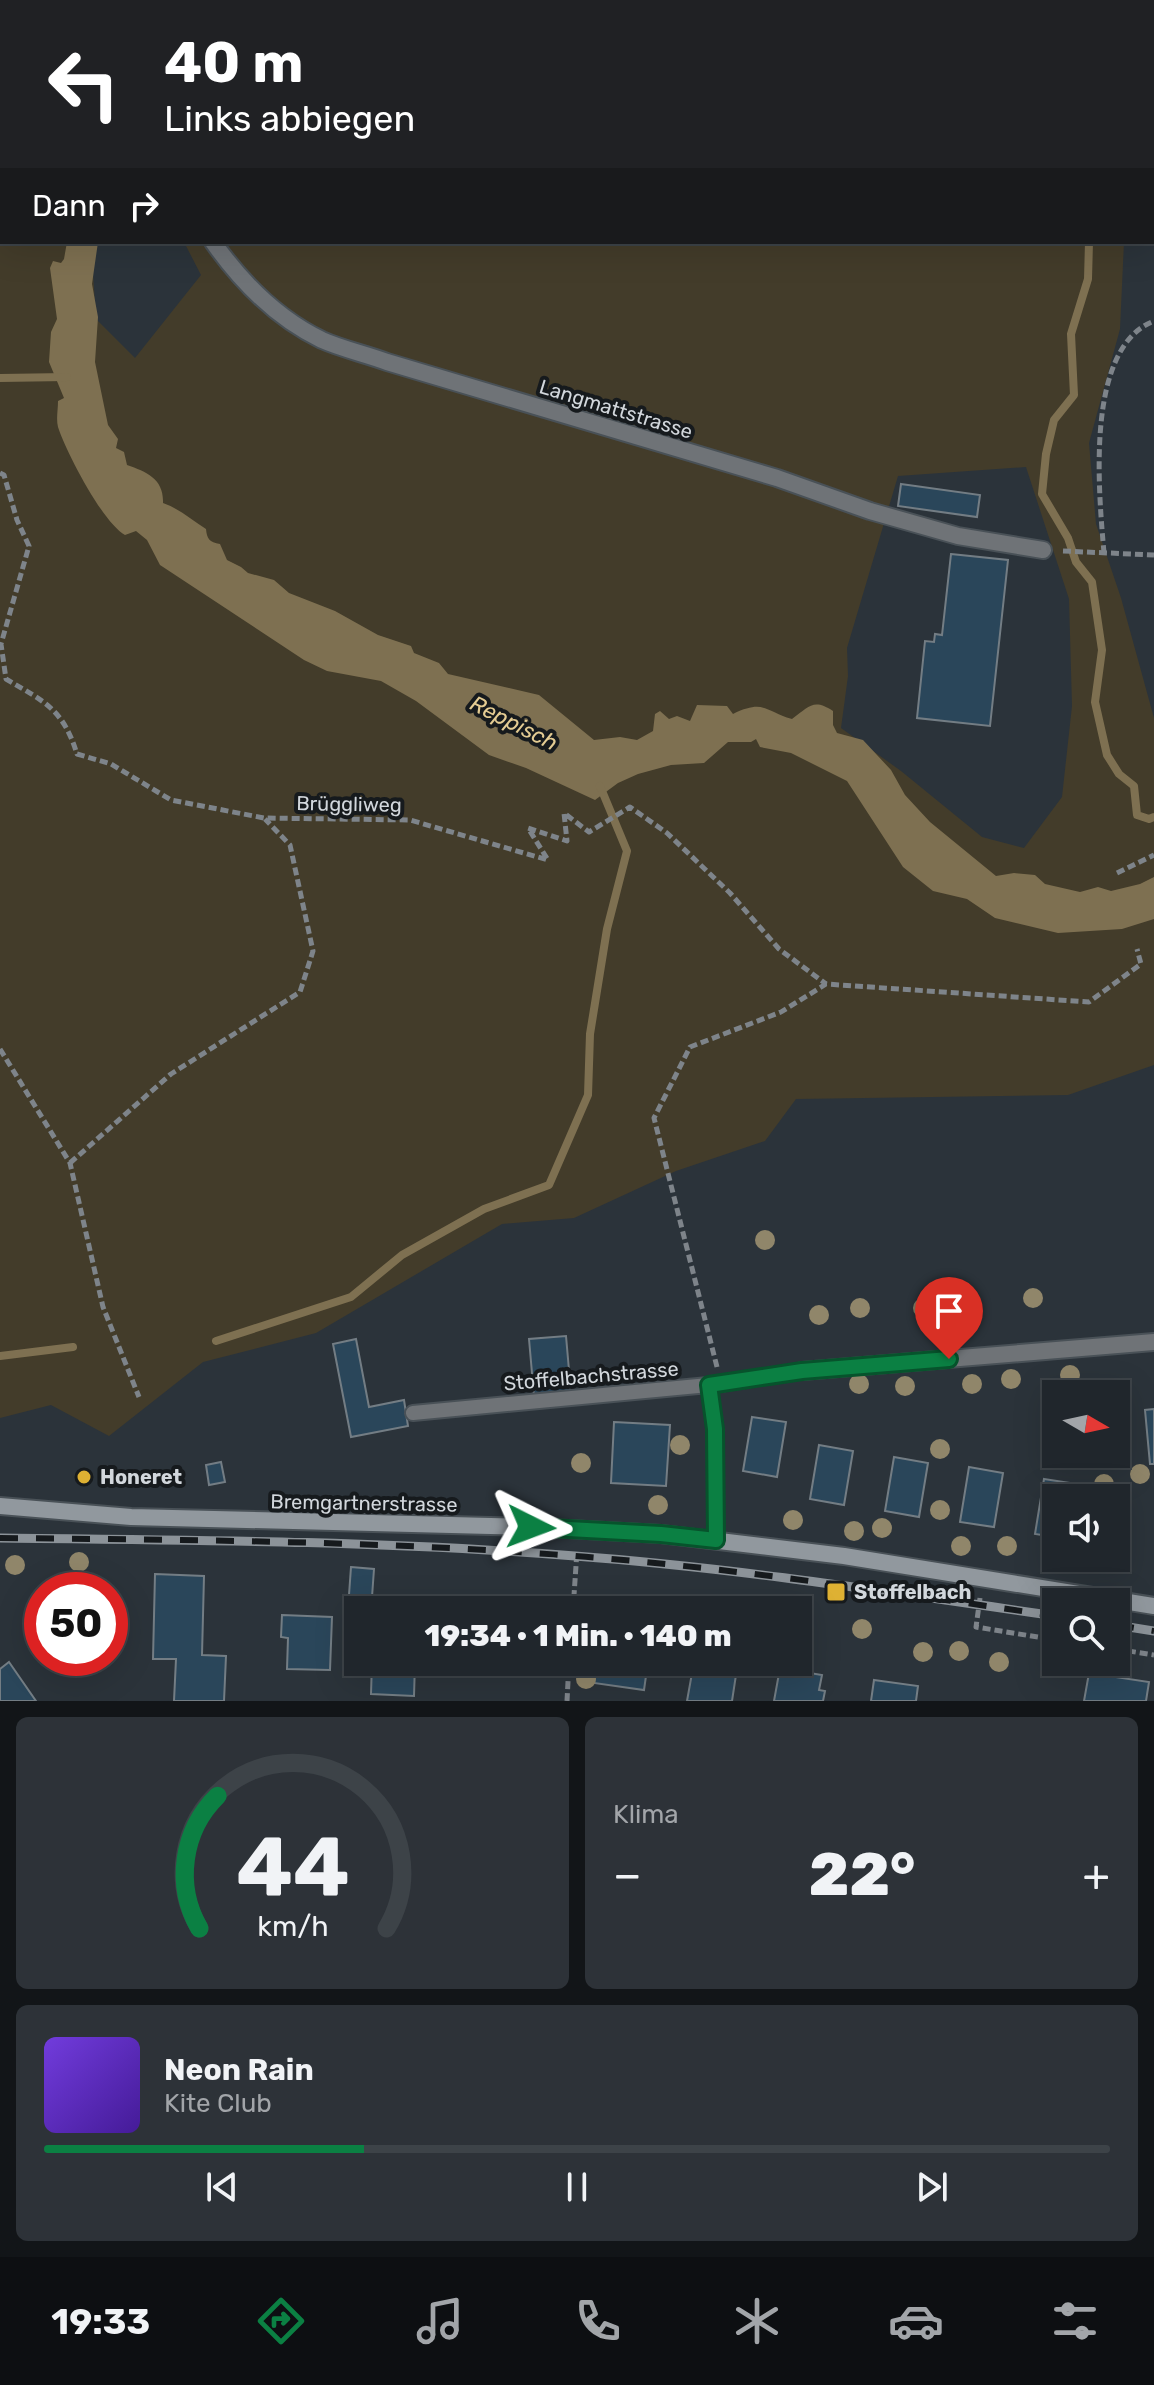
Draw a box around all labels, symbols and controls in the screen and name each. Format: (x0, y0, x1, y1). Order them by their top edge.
text: 40 m (164, 30, 304, 96)
icon: left (32, 32, 136, 136)
text: Links abbiegen (164, 97, 415, 140)
icon: right (122, 184, 166, 228)
text: Dann (32, 188, 106, 224)
street label: Langmattstrasse (537, 374, 695, 444)
water label: Reppisch (466, 689, 562, 757)
street label: Brüggliweg (296, 791, 402, 817)
pin (915, 1277, 983, 1359)
icon: arrive (927, 1289, 971, 1333)
street label: Stoffelbachstrasse (503, 1356, 679, 1396)
north arrow (1042, 1380, 1130, 1468)
map controls (1042, 1380, 1130, 1676)
place label: Honeret (100, 1465, 182, 1489)
marker: Honeret (75, 1468, 93, 1486)
button: sound (1042, 1484, 1130, 1572)
position arrow (489, 1485, 573, 1569)
street label: Bremgartnerstrasse (270, 1489, 458, 1517)
speed limit sign: 50 (24, 1572, 128, 1676)
place label: Stoffelbach (854, 1580, 972, 1604)
marker: Stoffelbach (825, 1581, 847, 1603)
button: search (1042, 1588, 1130, 1676)
text: 19:34 · 1 Min. · 140 m (424, 1618, 732, 1654)
text: Klima (613, 1799, 679, 1830)
text: 44 (236, 1817, 349, 1916)
text: 22° (809, 1839, 915, 1910)
text: − (613, 1849, 642, 1901)
text: + (1083, 1849, 1110, 1901)
text: km/h (257, 1909, 328, 1943)
text: Neon Rain (164, 2052, 314, 2088)
text: Kite Club (164, 2088, 272, 2119)
icon: previous (200, 2165, 244, 2209)
icon: pause (555, 2165, 599, 2209)
icon: next (910, 2165, 954, 2209)
icon: directions (253, 2293, 309, 2349)
icon: music (412, 2293, 468, 2349)
icon: phone (570, 2293, 626, 2349)
icon: climate (729, 2293, 785, 2349)
icon: car (888, 2293, 944, 2349)
icon: filters (1047, 2293, 1103, 2349)
text: 19:33 (51, 2300, 150, 2343)

